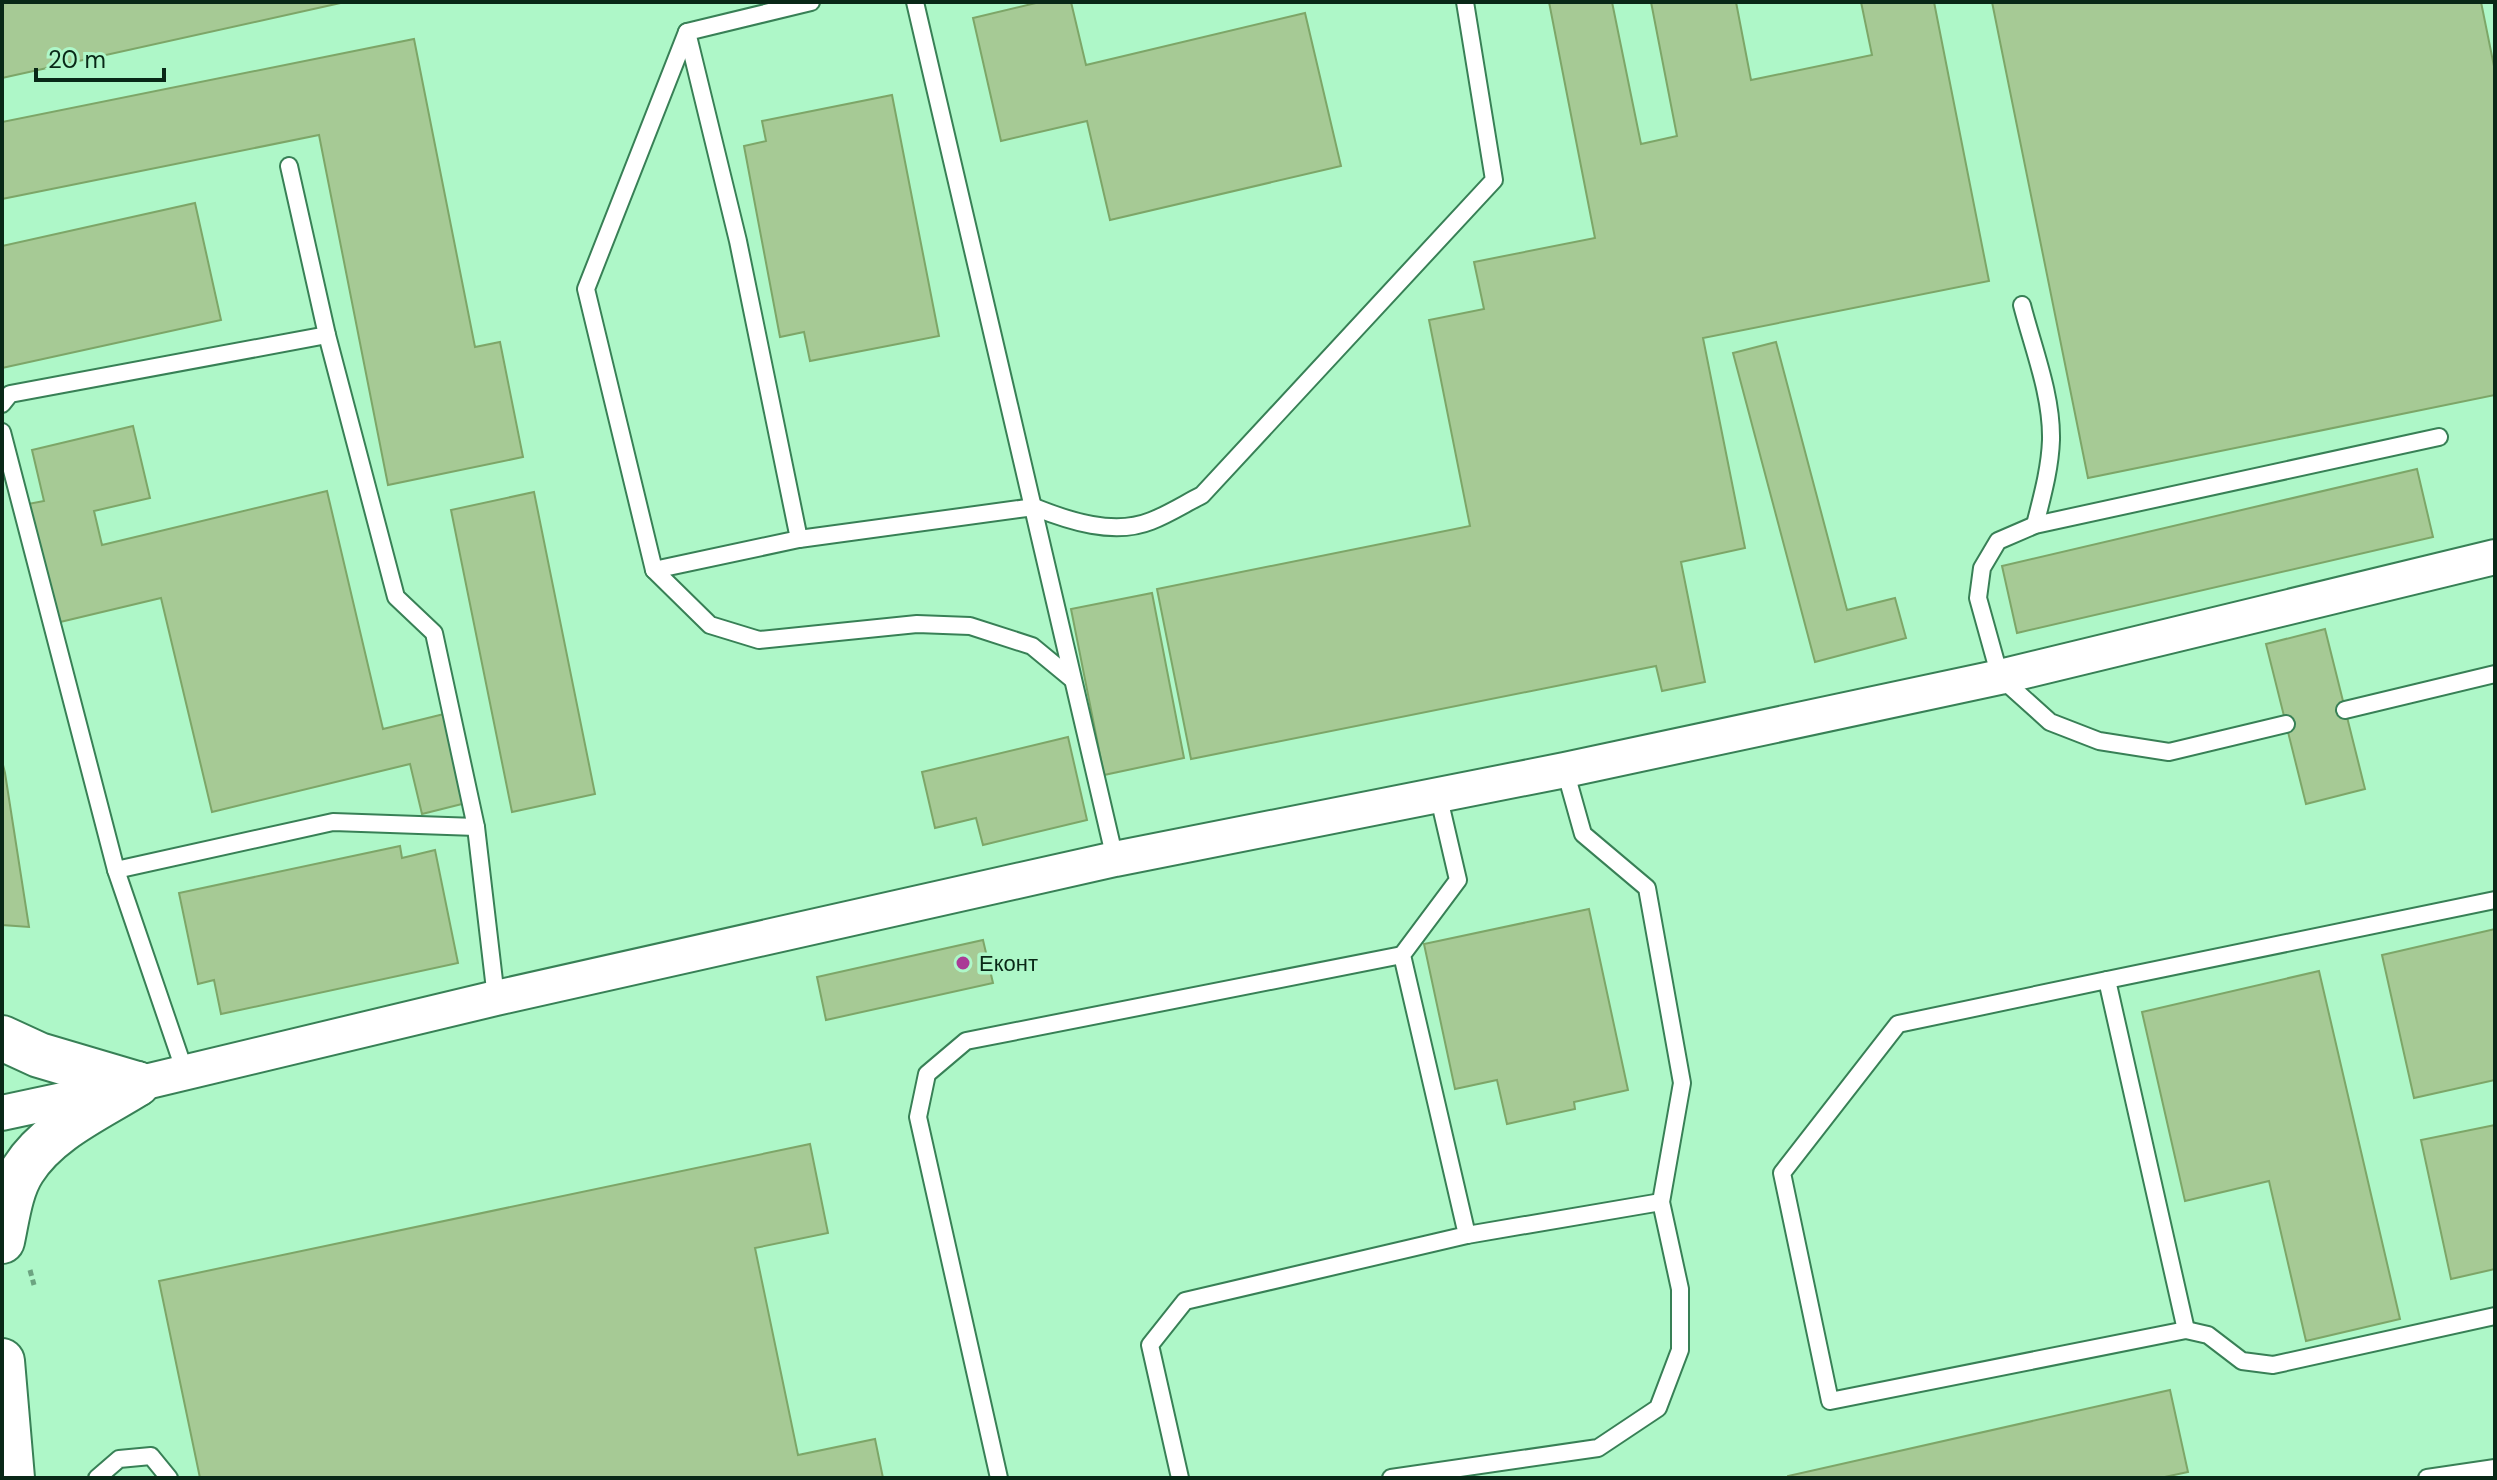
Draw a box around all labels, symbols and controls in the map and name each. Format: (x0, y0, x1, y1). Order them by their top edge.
scale bar (36, 32, 164, 82)
text: 20 m (48, 44, 106, 75)
place label: Еконт (979, 949, 1038, 978)
marker: Еконт (954, 954, 972, 972)

